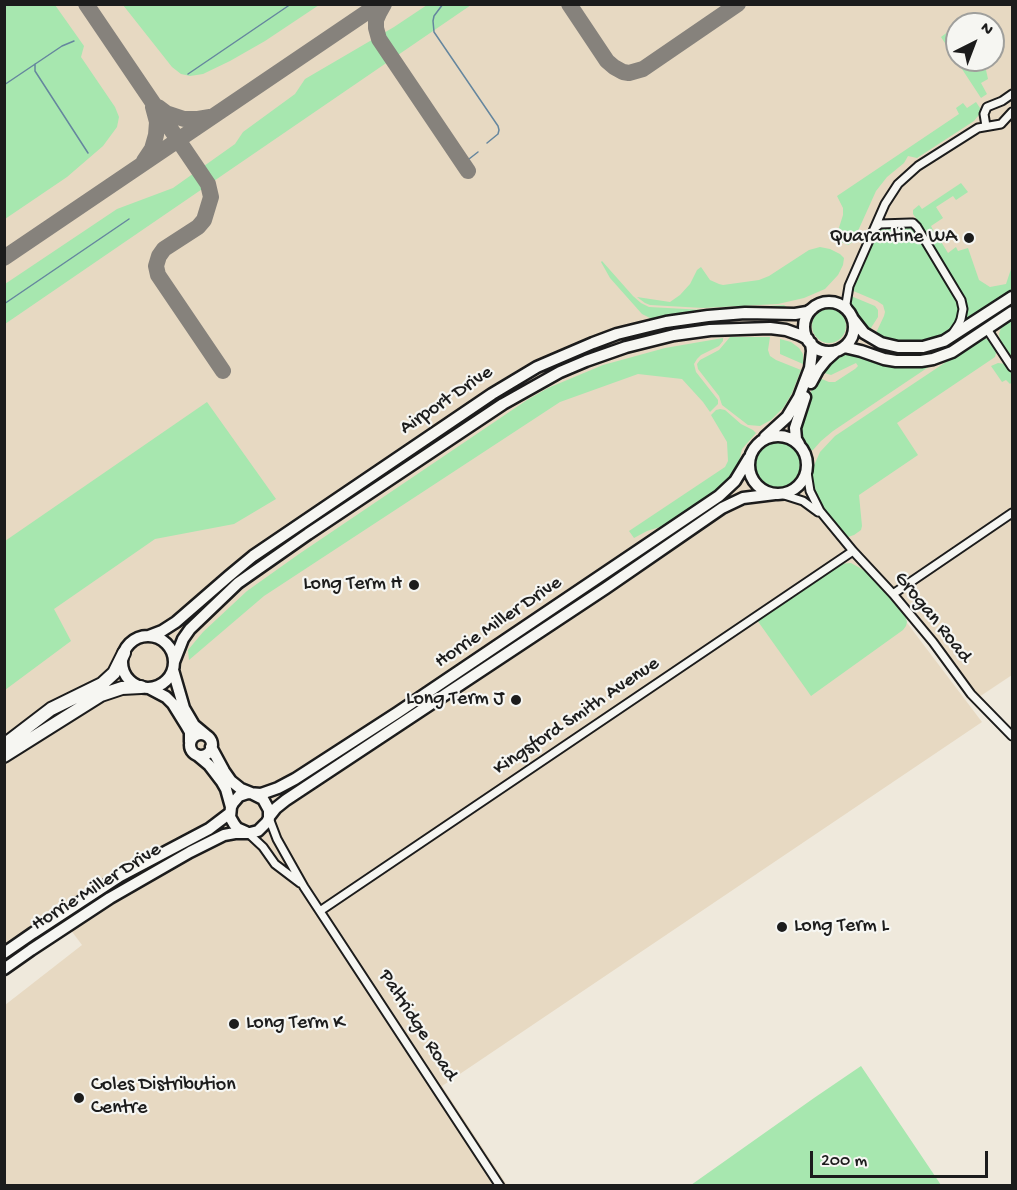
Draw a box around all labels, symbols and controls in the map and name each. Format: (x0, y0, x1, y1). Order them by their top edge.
north arrow (945, 12, 1005, 72)
text: N (976, 19, 996, 40)
place label: Quarantine WA (830, 226, 957, 250)
marker: Quarantine WA (962, 231, 976, 245)
street label: Airport Drive (396, 361, 498, 441)
street label: Grogan Road (888, 568, 976, 668)
street label: Horrie Miller Drive (431, 572, 567, 674)
place label: Long Term H (303, 573, 402, 597)
marker: Long Term H (407, 578, 421, 592)
street label: Kingsford Smith Avenue (489, 652, 665, 782)
place label: Long Term J (406, 688, 504, 712)
marker: Long Term J (509, 693, 523, 707)
street label: Horrie Miller Drive (28, 839, 166, 937)
place label: Long Term L (794, 915, 889, 939)
marker: Long Term L (775, 920, 789, 934)
street label: Paltridge Road (372, 966, 462, 1086)
place label: Long Term K (246, 1012, 344, 1036)
marker: Long Term K (227, 1017, 241, 1031)
place label: Coles Distribution Centre (91, 1074, 236, 1121)
marker: Coles Distribution Centre (72, 1091, 86, 1105)
scale bar (813, 1139, 992, 1177)
text: 200 m (821, 1151, 867, 1172)

